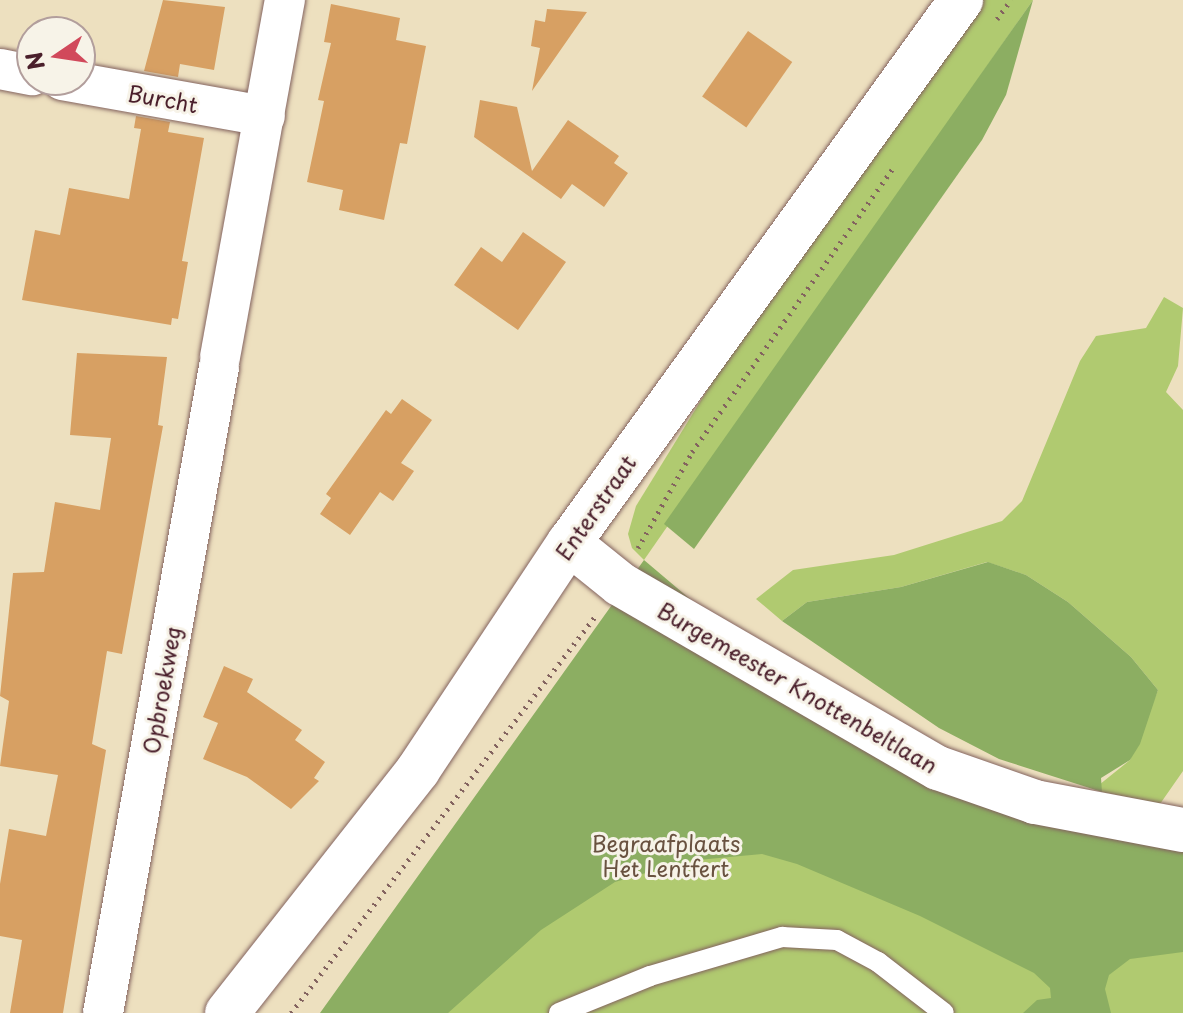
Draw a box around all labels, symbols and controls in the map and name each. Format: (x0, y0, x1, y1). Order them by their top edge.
north arrow (16, 16, 96, 96)
text: N (16, 49, 52, 73)
street label: Burcht (126, 79, 200, 117)
street label: Enterstraat (549, 450, 641, 564)
street label: Burgemeester Knottenbeltlaan (652, 595, 944, 779)
street label: Opbroekweg (137, 624, 185, 756)
park label: Begraafplaats Het Lentfert (592, 829, 740, 880)

